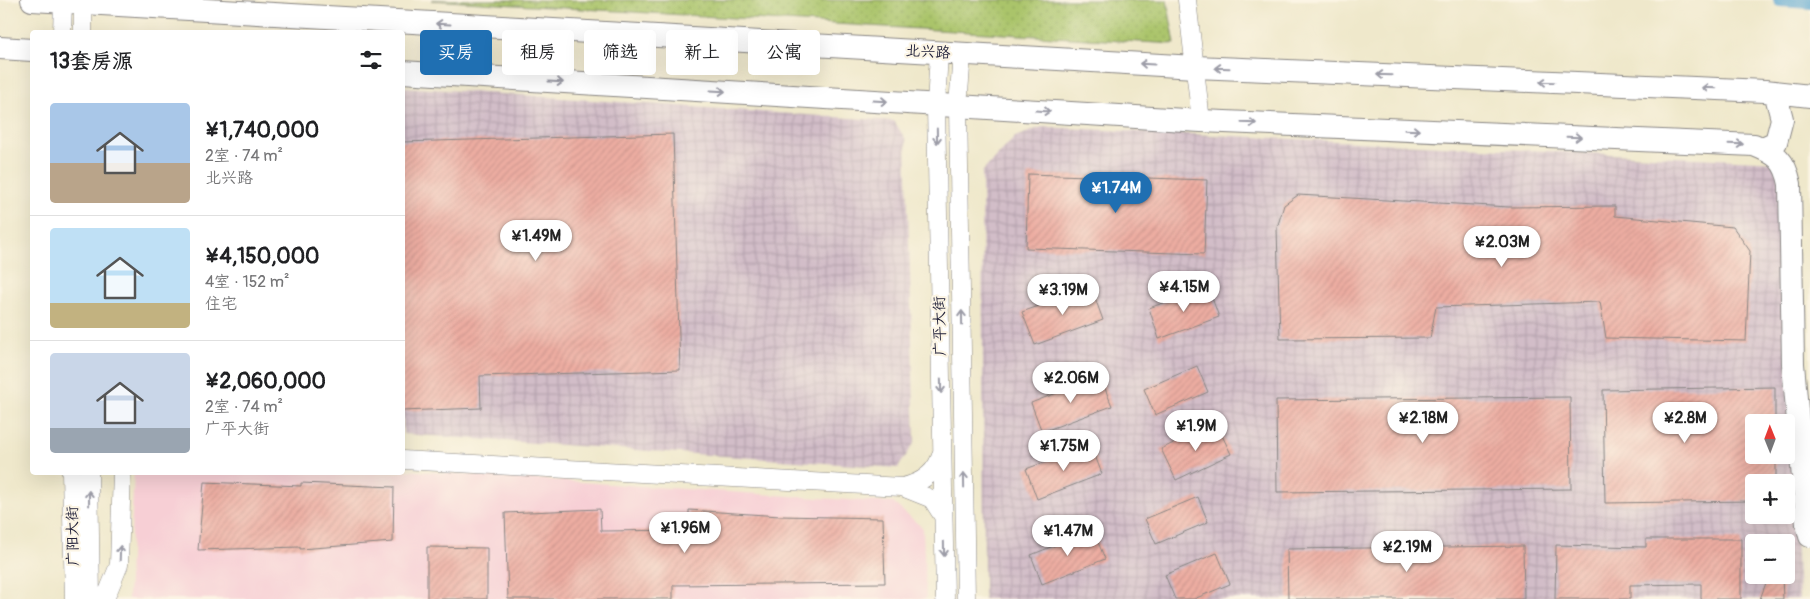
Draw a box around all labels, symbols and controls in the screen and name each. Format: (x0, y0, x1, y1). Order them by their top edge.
one-way arrow (435, 19, 451, 28)
chip: 买房 (420, 30, 492, 75)
chip: 租房 (502, 30, 574, 75)
chip: 筛选 (584, 30, 656, 75)
chip: 新上 (666, 30, 738, 75)
chip: 公寓 (748, 30, 820, 75)
street label: 北兴路 (905, 41, 951, 63)
icon: filters (357, 46, 385, 74)
text: 13套房源 (50, 48, 133, 75)
one-way arrow (1139, 60, 1155, 69)
one-way arrow (1214, 63, 1230, 73)
one-way arrow (1377, 70, 1393, 79)
one-way arrow (548, 77, 564, 86)
one-way arrow (1539, 77, 1555, 86)
one-way arrow (1701, 84, 1717, 93)
one-way arrow (710, 87, 726, 96)
one-way arrow (872, 97, 888, 106)
one-way arrow (1034, 107, 1050, 116)
text: ¥1,740,000 (205, 117, 319, 144)
one-way arrow (1241, 119, 1257, 128)
icon: home (90, 123, 150, 183)
one-way arrow (1403, 126, 1419, 135)
one-way arrow (932, 128, 942, 144)
one-way arrow (1566, 132, 1582, 142)
one-way arrow (1728, 139, 1744, 148)
text: 2室 · 74 m² (205, 146, 283, 166)
text: 北兴路 (205, 168, 253, 188)
pin: ¥1.74M (1075, 172, 1157, 214)
text: ¥1.74M (1091, 178, 1141, 198)
pin: ¥1.49M (495, 220, 577, 262)
text: ¥1.49M (511, 226, 561, 246)
pin: ¥2.03M (1461, 226, 1543, 268)
text: ¥2.03M (1475, 232, 1529, 252)
text: ¥4,150,000 (205, 243, 319, 270)
icon: home (90, 248, 150, 308)
pin: ¥4.15M (1143, 270, 1225, 313)
text: 4室 · 152 m² (205, 272, 289, 292)
pin: ¥3.19M (1022, 274, 1104, 316)
text: ¥4.15M (1159, 277, 1209, 297)
text: ¥3.19M (1038, 280, 1088, 300)
text: 住宅 (205, 294, 237, 314)
street label: 广平大街 (930, 296, 950, 356)
one-way arrow (957, 310, 966, 326)
pin: ¥2.06M (1030, 362, 1112, 404)
text: ¥2,060,000 (205, 368, 326, 395)
text: ¥2.06M (1043, 368, 1099, 388)
icon: home (90, 373, 150, 433)
one-way arrow (936, 378, 946, 394)
text: 2室 · 74 m² (205, 397, 283, 417)
pin: ¥2.18M (1382, 402, 1464, 444)
pin: ¥2.8M (1650, 402, 1720, 444)
text: ¥2.18M (1398, 408, 1448, 428)
text: ¥2.8M (1663, 408, 1707, 428)
pin: ¥1.9M (1161, 410, 1231, 452)
north arrow (1745, 414, 1795, 464)
map controls (1745, 414, 1795, 584)
text: ¥1.9M (1176, 416, 1216, 436)
text: 广平大街 (205, 419, 269, 439)
pin: ¥1.75M (1023, 430, 1105, 472)
text: ¥1.75M (1039, 436, 1089, 456)
one-way arrow (959, 473, 969, 489)
button: + (1745, 474, 1795, 524)
one-way arrow (84, 490, 94, 506)
street label: 广阳大街 (63, 506, 83, 566)
pin: ¥1.96M (644, 512, 726, 554)
pin: ¥1.47M (1027, 514, 1109, 557)
text: ¥1.96M (660, 518, 710, 538)
text: ¥1.47M (1043, 521, 1093, 541)
pin: ¥2.19M (1366, 530, 1448, 573)
button: − (1745, 534, 1795, 584)
text: ¥2.19M (1382, 537, 1432, 557)
one-way arrow (939, 540, 949, 557)
one-way arrow (115, 545, 124, 561)

